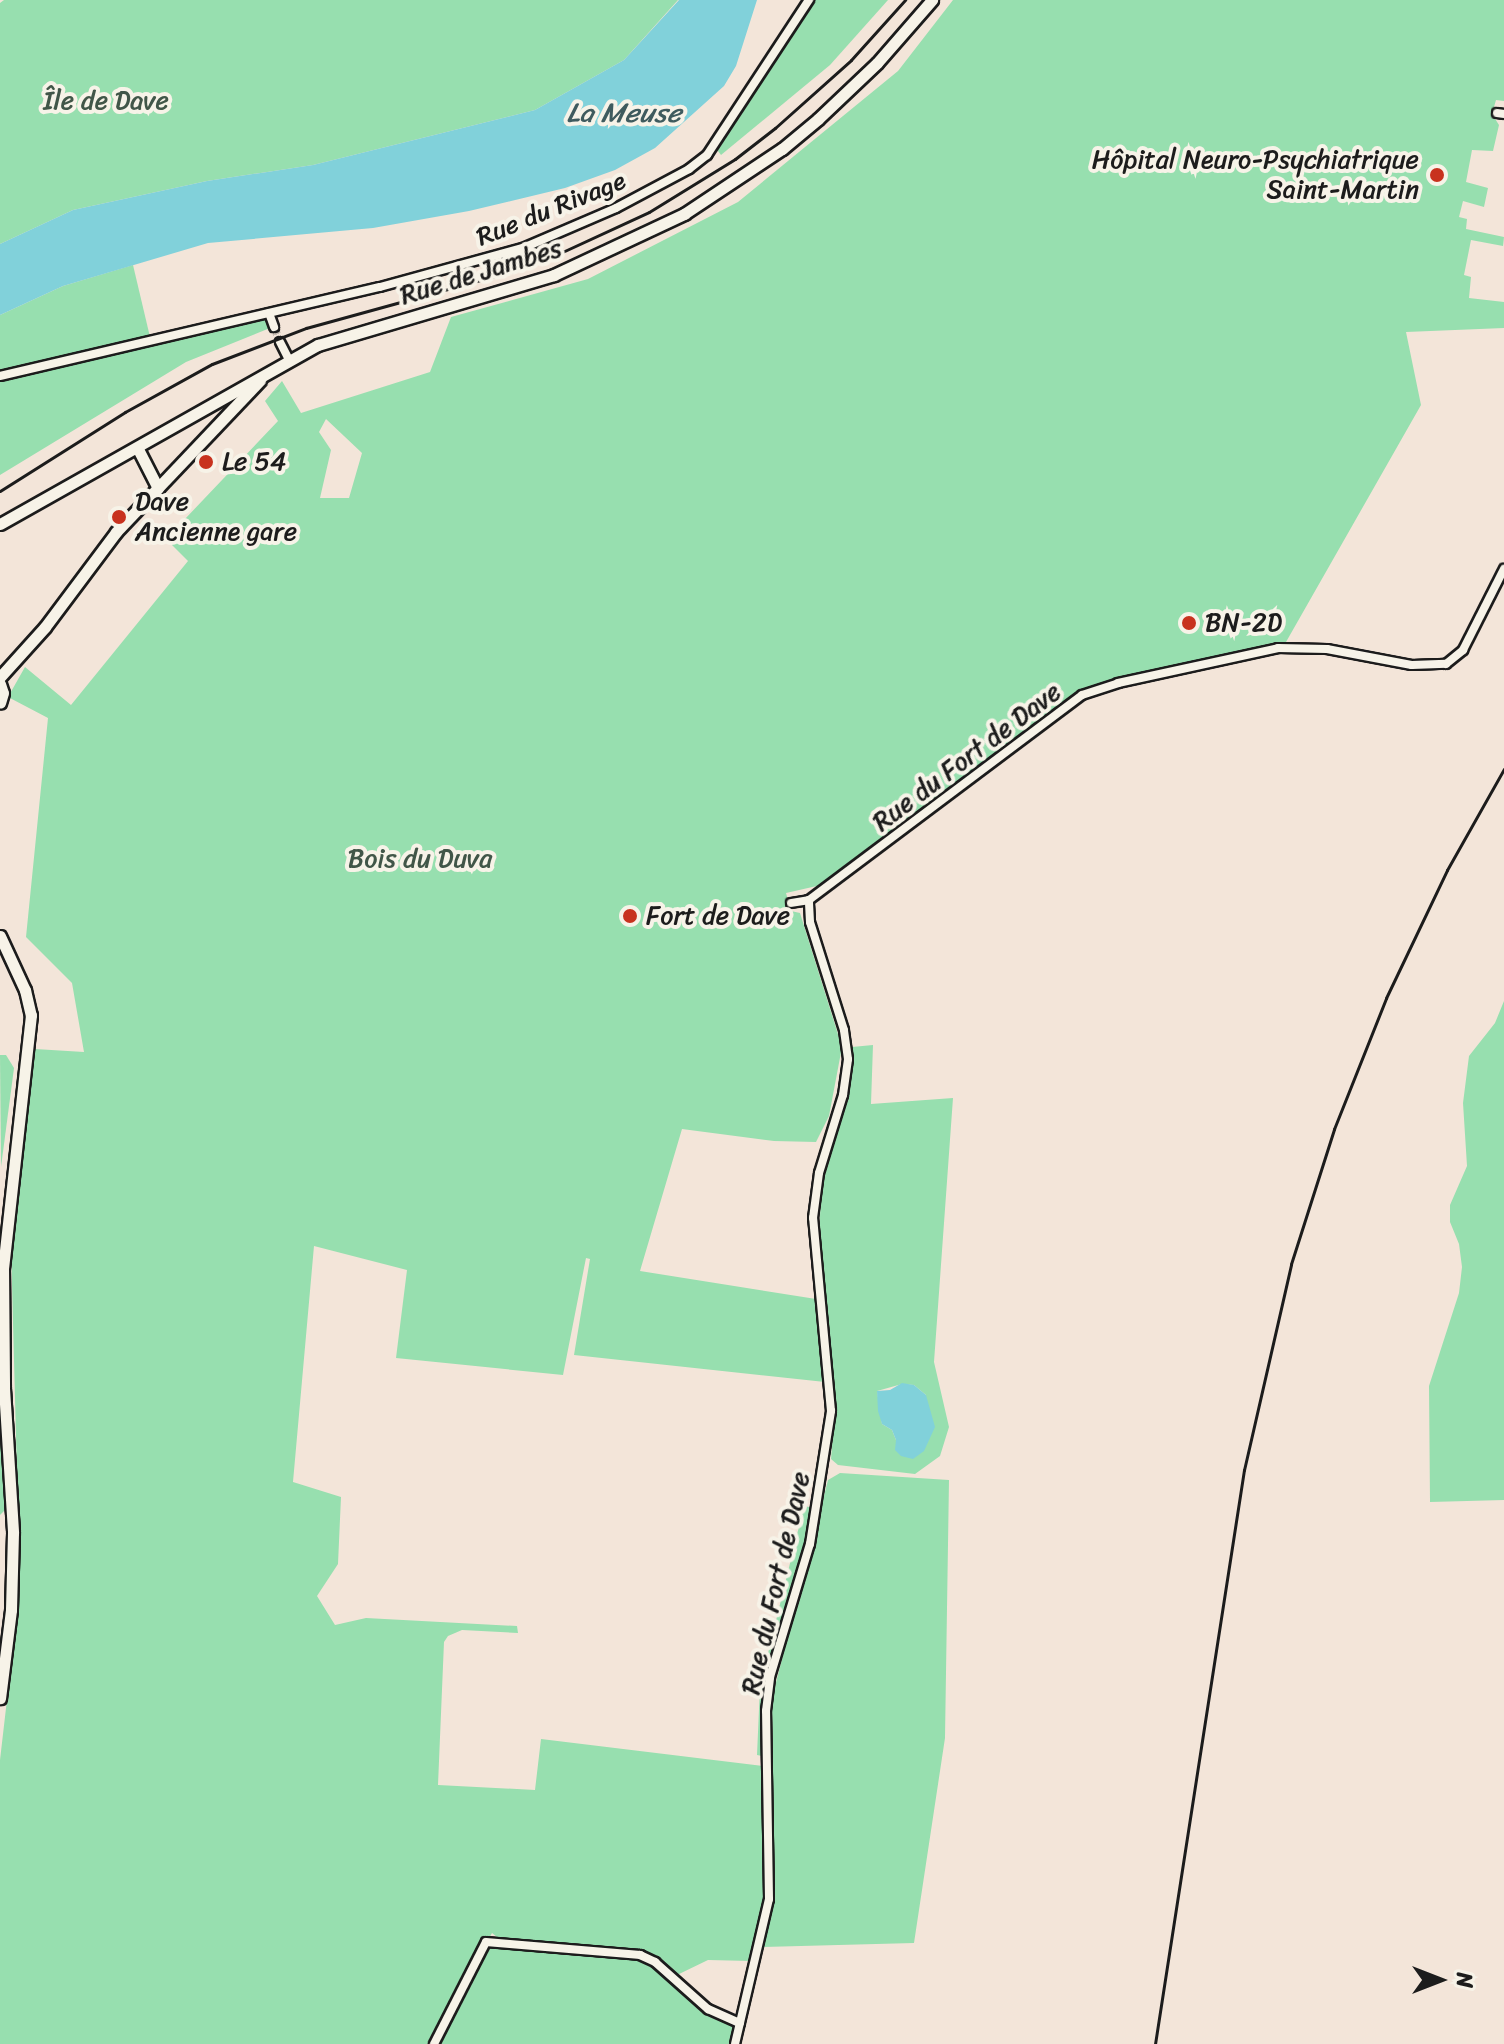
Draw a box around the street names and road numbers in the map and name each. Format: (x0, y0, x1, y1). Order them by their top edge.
street label: Rue du Rivage (472, 165, 630, 253)
street label: Rue de Jambes (397, 233, 565, 311)
street label: Rue du Fort de Dave (866, 676, 1068, 838)
street label: Rue du Fort de Dave (735, 1468, 817, 1698)

